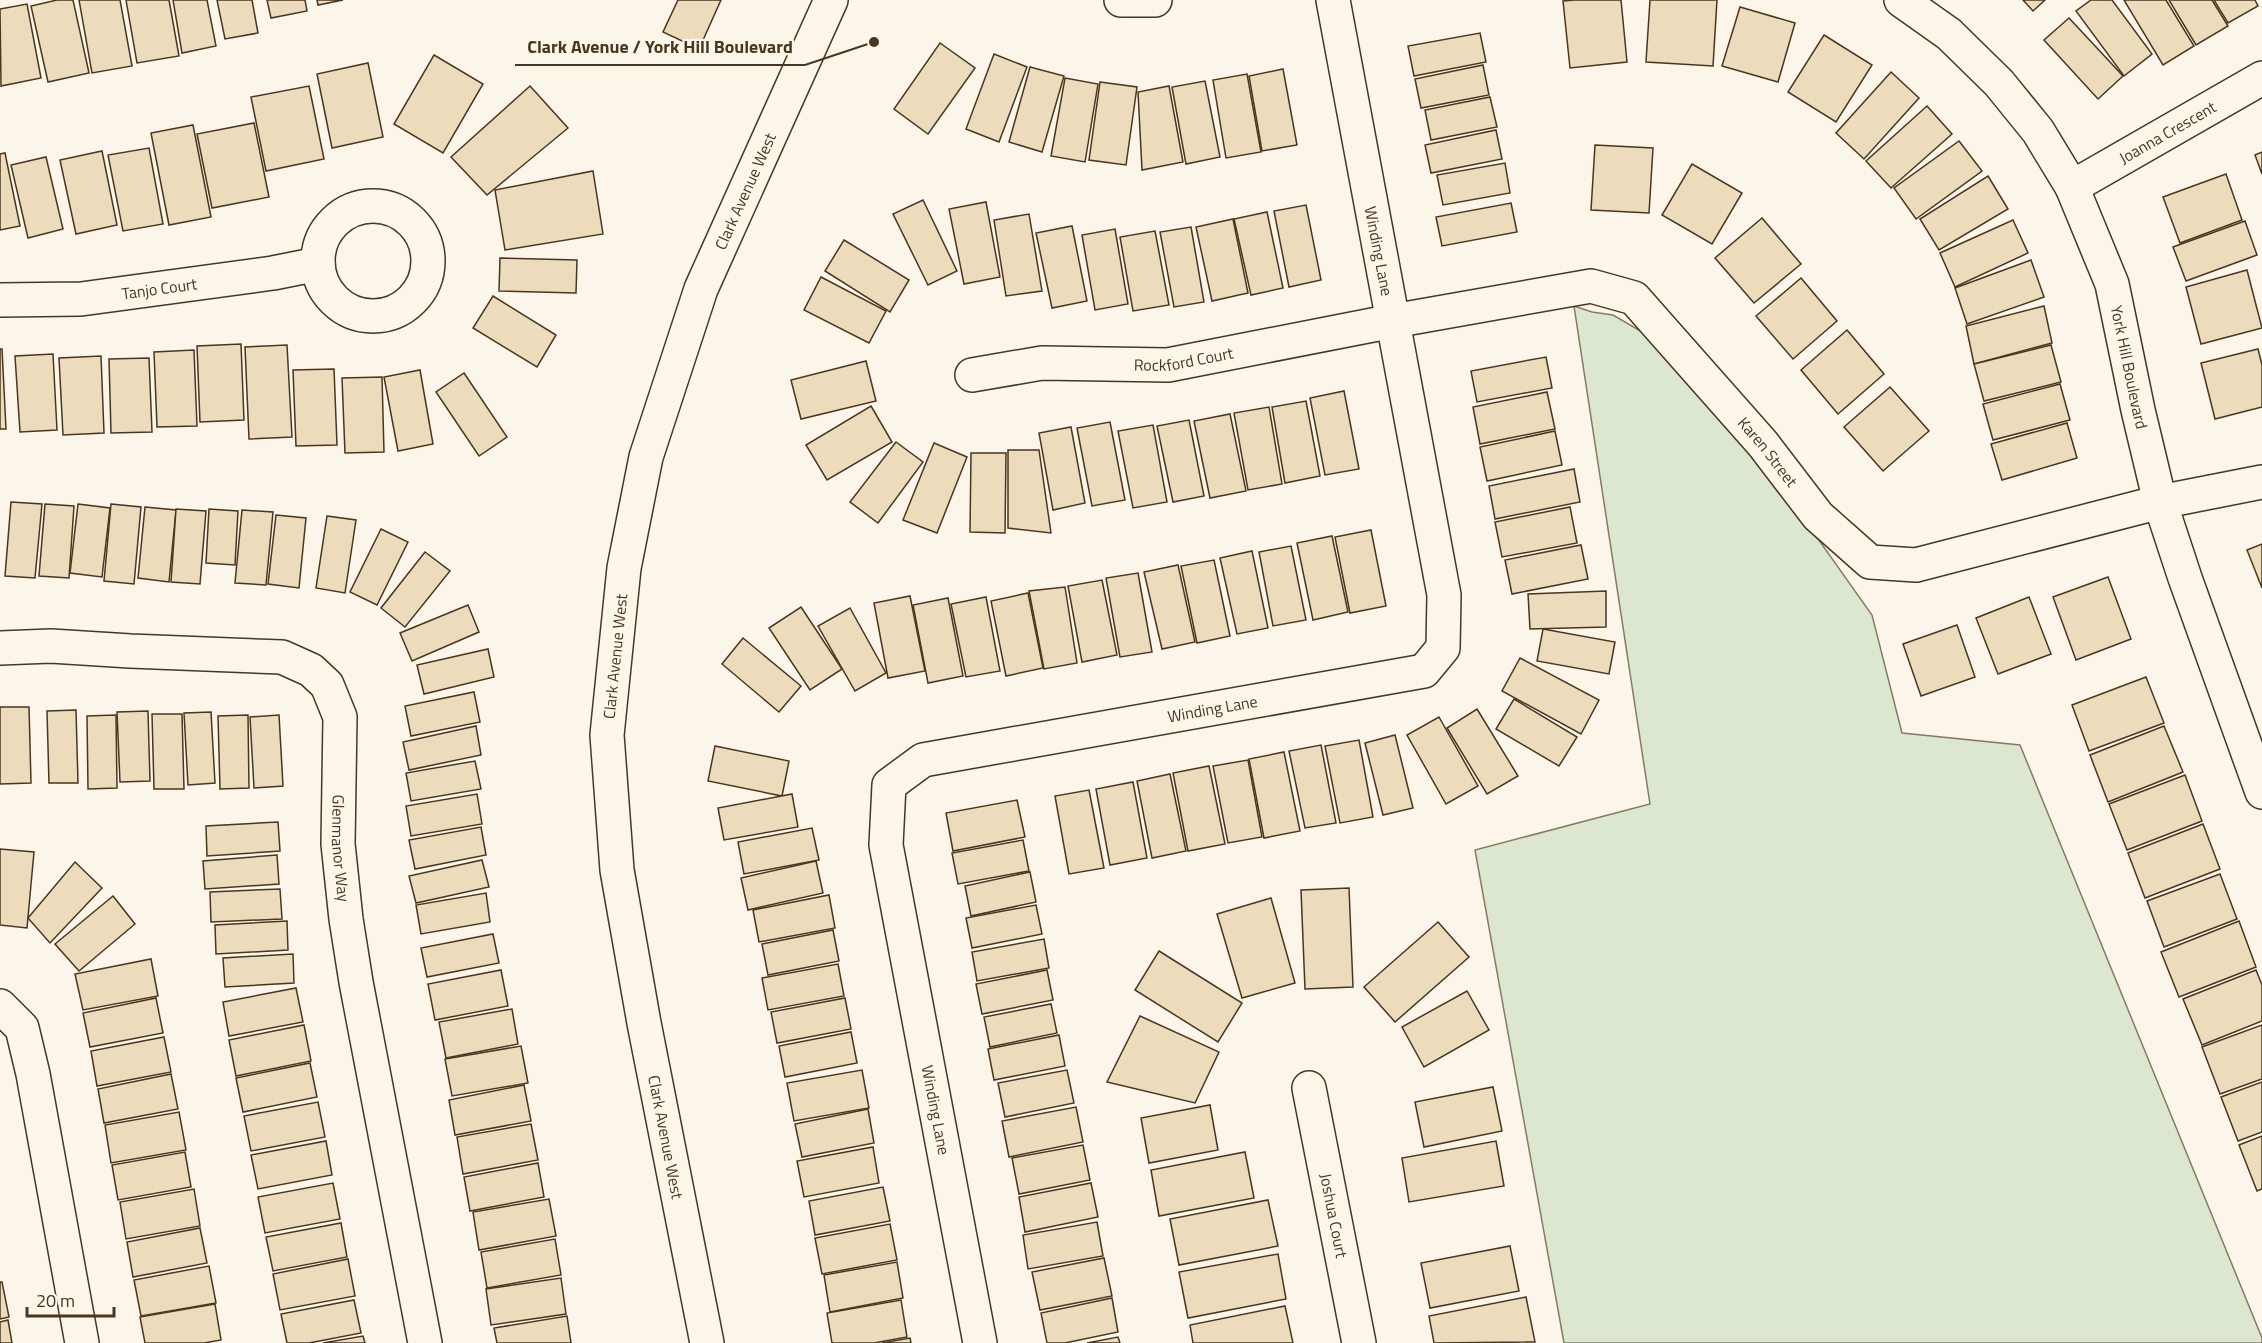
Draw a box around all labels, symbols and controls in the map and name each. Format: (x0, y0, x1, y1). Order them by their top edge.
callout: Clark Avenue / York Hill Boulevard (515, 29, 805, 65)
text: Clark Avenue / York Hill Boulevard (527, 33, 793, 60)
street label: Joanna Crescent (2114, 95, 2221, 170)
street label: Clark Avenue West (708, 128, 782, 253)
street label: Winding Lane (1359, 204, 1399, 298)
street label: Tanjo Court (120, 271, 199, 305)
street label: York Hill Boulevard (2105, 303, 2154, 431)
street label: Rockford Court (1134, 340, 1236, 377)
street label: Karen Street (1732, 411, 1804, 492)
street label: Clark Avenue West (597, 592, 633, 720)
street label: Winding Lane (1165, 689, 1259, 728)
street label: Glenmanor Way (326, 795, 356, 903)
street label: Winding Lane (916, 1063, 956, 1157)
street label: Clark Avenue West (642, 1073, 690, 1201)
street label: Joshua Court (1314, 1171, 1354, 1260)
scale bar (27, 1280, 114, 1318)
text: 20 m (36, 1287, 75, 1314)

